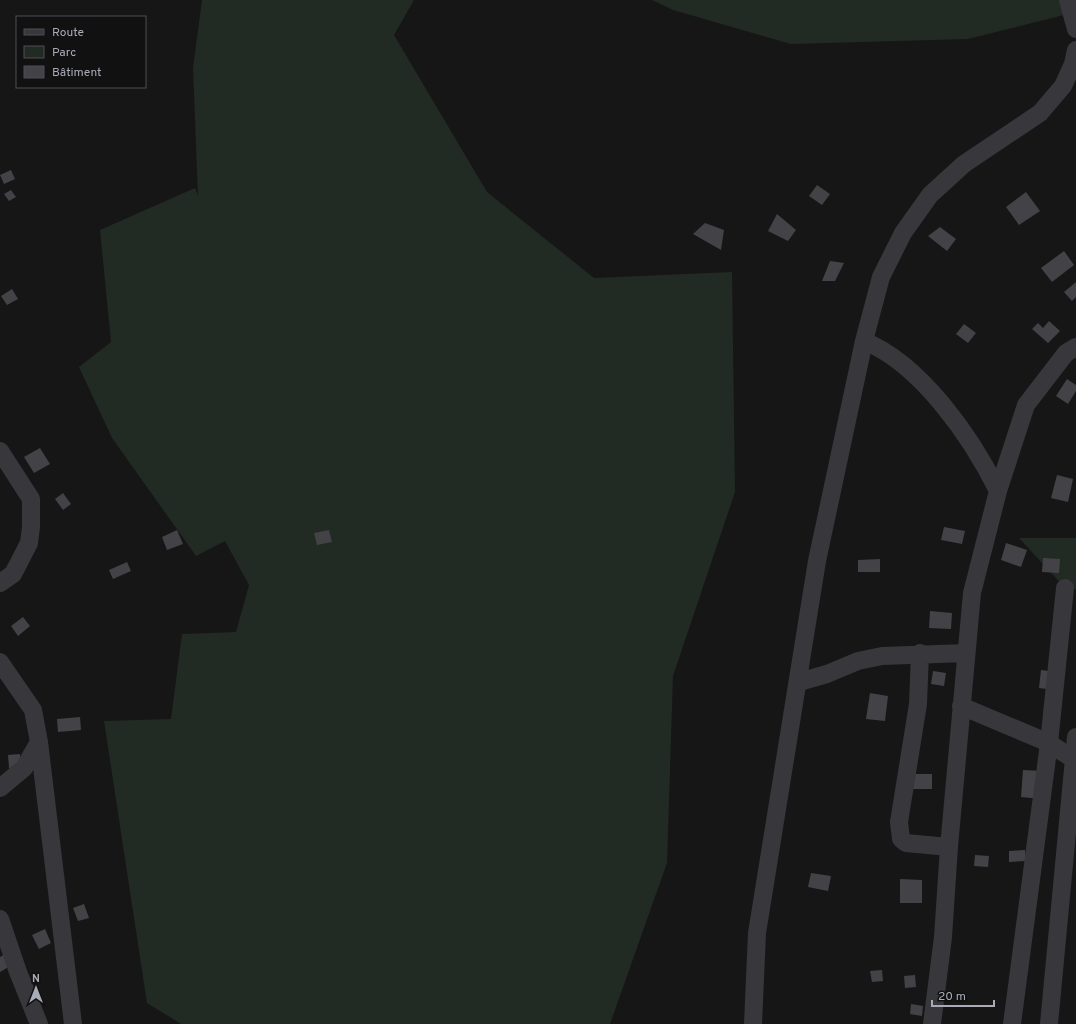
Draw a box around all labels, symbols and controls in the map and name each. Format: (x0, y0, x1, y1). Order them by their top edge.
legend (16, 16, 146, 88)
text: Route (52, 25, 84, 41)
text: Parc (52, 45, 76, 61)
text: Bâtiment (52, 65, 102, 81)
north arrow (16, 968, 56, 1008)
text: N (32, 972, 40, 986)
scale bar (932, 982, 994, 1008)
text: 20 m (938, 989, 966, 1005)

